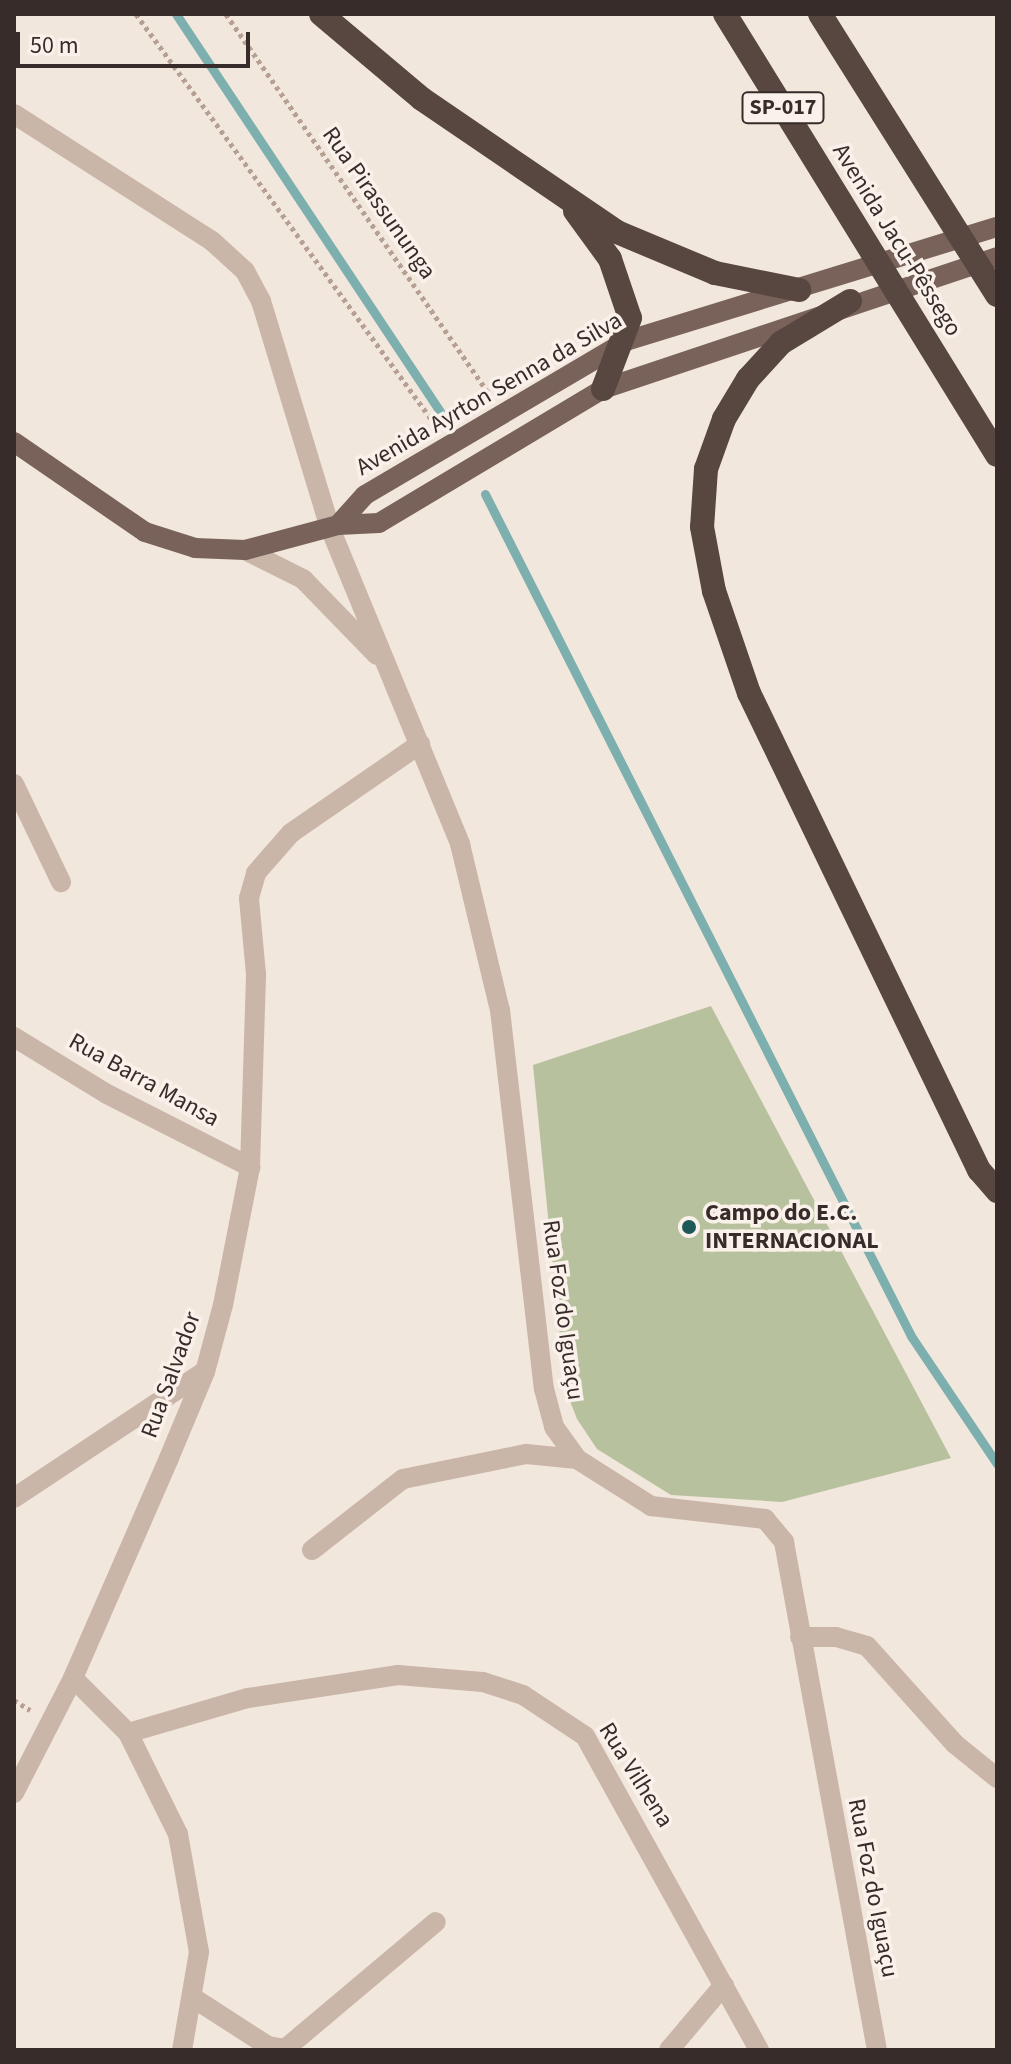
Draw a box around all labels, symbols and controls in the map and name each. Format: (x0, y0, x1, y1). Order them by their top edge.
scale bar (20, 16, 254, 66)
text: 50 m (30, 28, 79, 63)
road number: SP-017 (741, 90, 825, 126)
street label: Rua Pirassununga (316, 121, 442, 285)
street label: Avenida Jacu-Pêssego (826, 138, 968, 342)
street label: Avenida Ayrton Senna da Silva (351, 306, 627, 482)
street label: Rua Barra Mansa (64, 1027, 224, 1133)
place label: Campo do E.C. INTERNACIONAL (705, 1199, 879, 1255)
street label: Rua Foz do Iguaçu (536, 1218, 590, 1402)
marker: Campo do E.C. INTERNACIONAL (680, 1218, 698, 1236)
street label: Rua Salvador (135, 1308, 207, 1442)
street label: Rua Vilhena (592, 1717, 680, 1833)
street label: Rua Foz do Iguaçu (842, 1796, 904, 1980)

